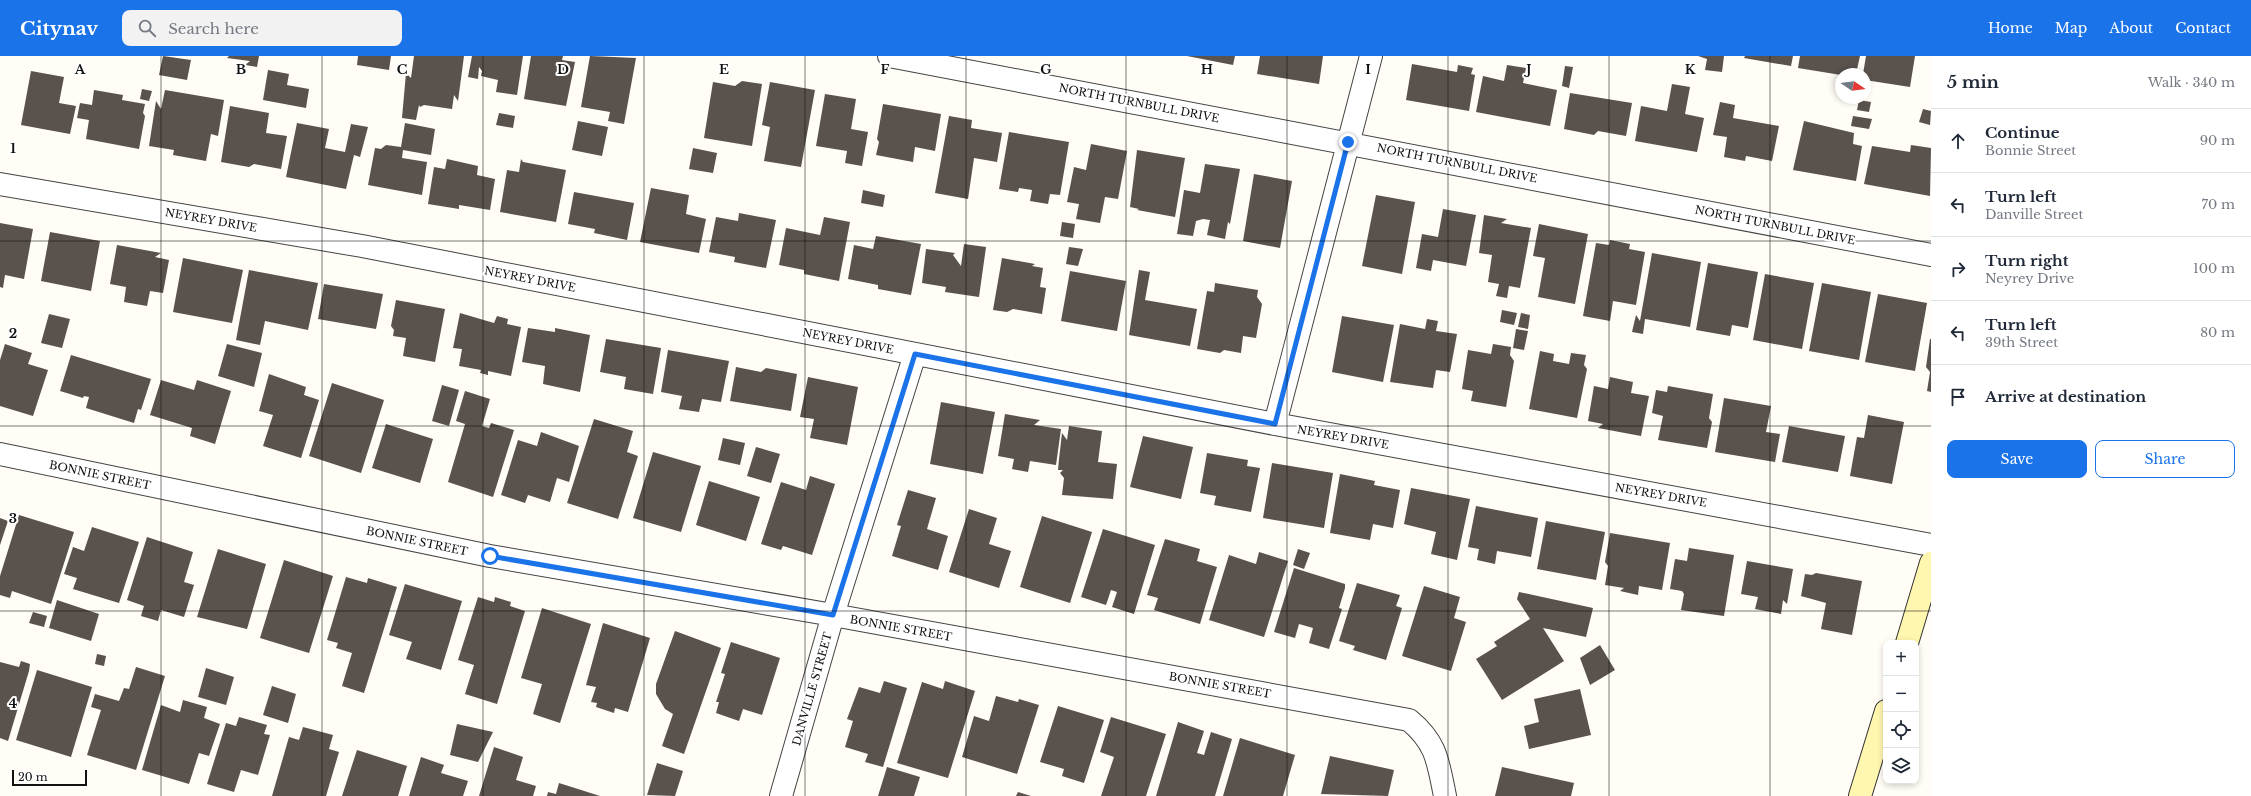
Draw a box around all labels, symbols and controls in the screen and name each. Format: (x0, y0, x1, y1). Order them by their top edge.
search box (122, 10, 402, 46)
text: Citynav (20, 17, 98, 40)
icon: search (136, 17, 158, 39)
text: Search here (168, 19, 259, 38)
text: Home (1988, 19, 2033, 37)
text: Map (2055, 19, 2087, 37)
text: About (2109, 19, 2153, 37)
text: Contact (2175, 19, 2231, 37)
text: A (74, 61, 86, 78)
text: B (236, 61, 246, 78)
text: C (397, 61, 408, 78)
text: D (557, 61, 569, 78)
text: E (719, 61, 729, 78)
text: F (881, 61, 890, 78)
text: G (1040, 61, 1052, 78)
text: H (1201, 61, 1213, 78)
text: I (1365, 61, 1371, 78)
text: J (1523, 61, 1532, 78)
text: K (1685, 61, 1696, 78)
north arrow (1835, 68, 1871, 104)
text: 5 min (1947, 72, 1999, 93)
text: Walk · 340 m (2148, 74, 2235, 91)
street label: NORTH TURNBULL DRIVE (1058, 81, 1220, 125)
text: Continue (1985, 123, 2060, 142)
icon: ahead (1947, 130, 1969, 152)
text: 90 m (2200, 132, 2235, 149)
route end (1339, 133, 1357, 151)
text: 1 (10, 140, 16, 157)
street label: NORTH TURNBULL DRIVE (1376, 141, 1538, 185)
text: Bonnie Street (1985, 142, 2076, 159)
text: Turn left (1985, 187, 2056, 206)
icon: left (1947, 194, 1969, 216)
text: 70 m (2202, 196, 2235, 213)
street label: NORTH TURNBULL DRIVE (1694, 203, 1856, 247)
street label: NEYREY DRIVE (164, 205, 258, 235)
text: Danville Street (1985, 206, 2083, 223)
text: Turn right (1985, 251, 2068, 270)
icon: right (1947, 258, 1969, 280)
text: 100 m (2193, 260, 2235, 277)
street label: NEYREY DRIVE (483, 263, 577, 295)
text: Neyrey Drive (1985, 270, 2074, 287)
text: Turn left (1985, 315, 2056, 334)
icon: left (1947, 322, 1969, 344)
text: 80 m (2200, 324, 2235, 341)
text: 2 (9, 325, 17, 342)
street label: NEYREY DRIVE (801, 325, 895, 357)
text: 39th Street (1985, 334, 2058, 351)
icon: arrive (1947, 386, 1969, 408)
text: Arrive at destination (1985, 387, 2146, 406)
street label: NEYREY DRIVE (1296, 422, 1390, 452)
button: Save (1947, 440, 2087, 478)
button: Share (2095, 440, 2235, 478)
street label: BONNIE STREET (48, 457, 152, 493)
street label: NEYREY DRIVE (1614, 480, 1708, 510)
text: 3 (9, 510, 17, 527)
street label: BONNIE STREET (365, 523, 469, 559)
route start (481, 547, 499, 565)
street label: BONNIE STREET (849, 612, 953, 644)
street label: DANVILLE STREET (789, 630, 835, 747)
map controls (1883, 640, 1919, 784)
button: + (1883, 640, 1919, 676)
street label: BONNIE STREET (1168, 669, 1272, 701)
button: − (1883, 676, 1919, 712)
text: 4 (9, 695, 18, 712)
button: locate (1883, 712, 1919, 748)
button: layers (1883, 748, 1919, 784)
scale bar (12, 768, 87, 787)
text: 20 m (18, 770, 48, 784)

